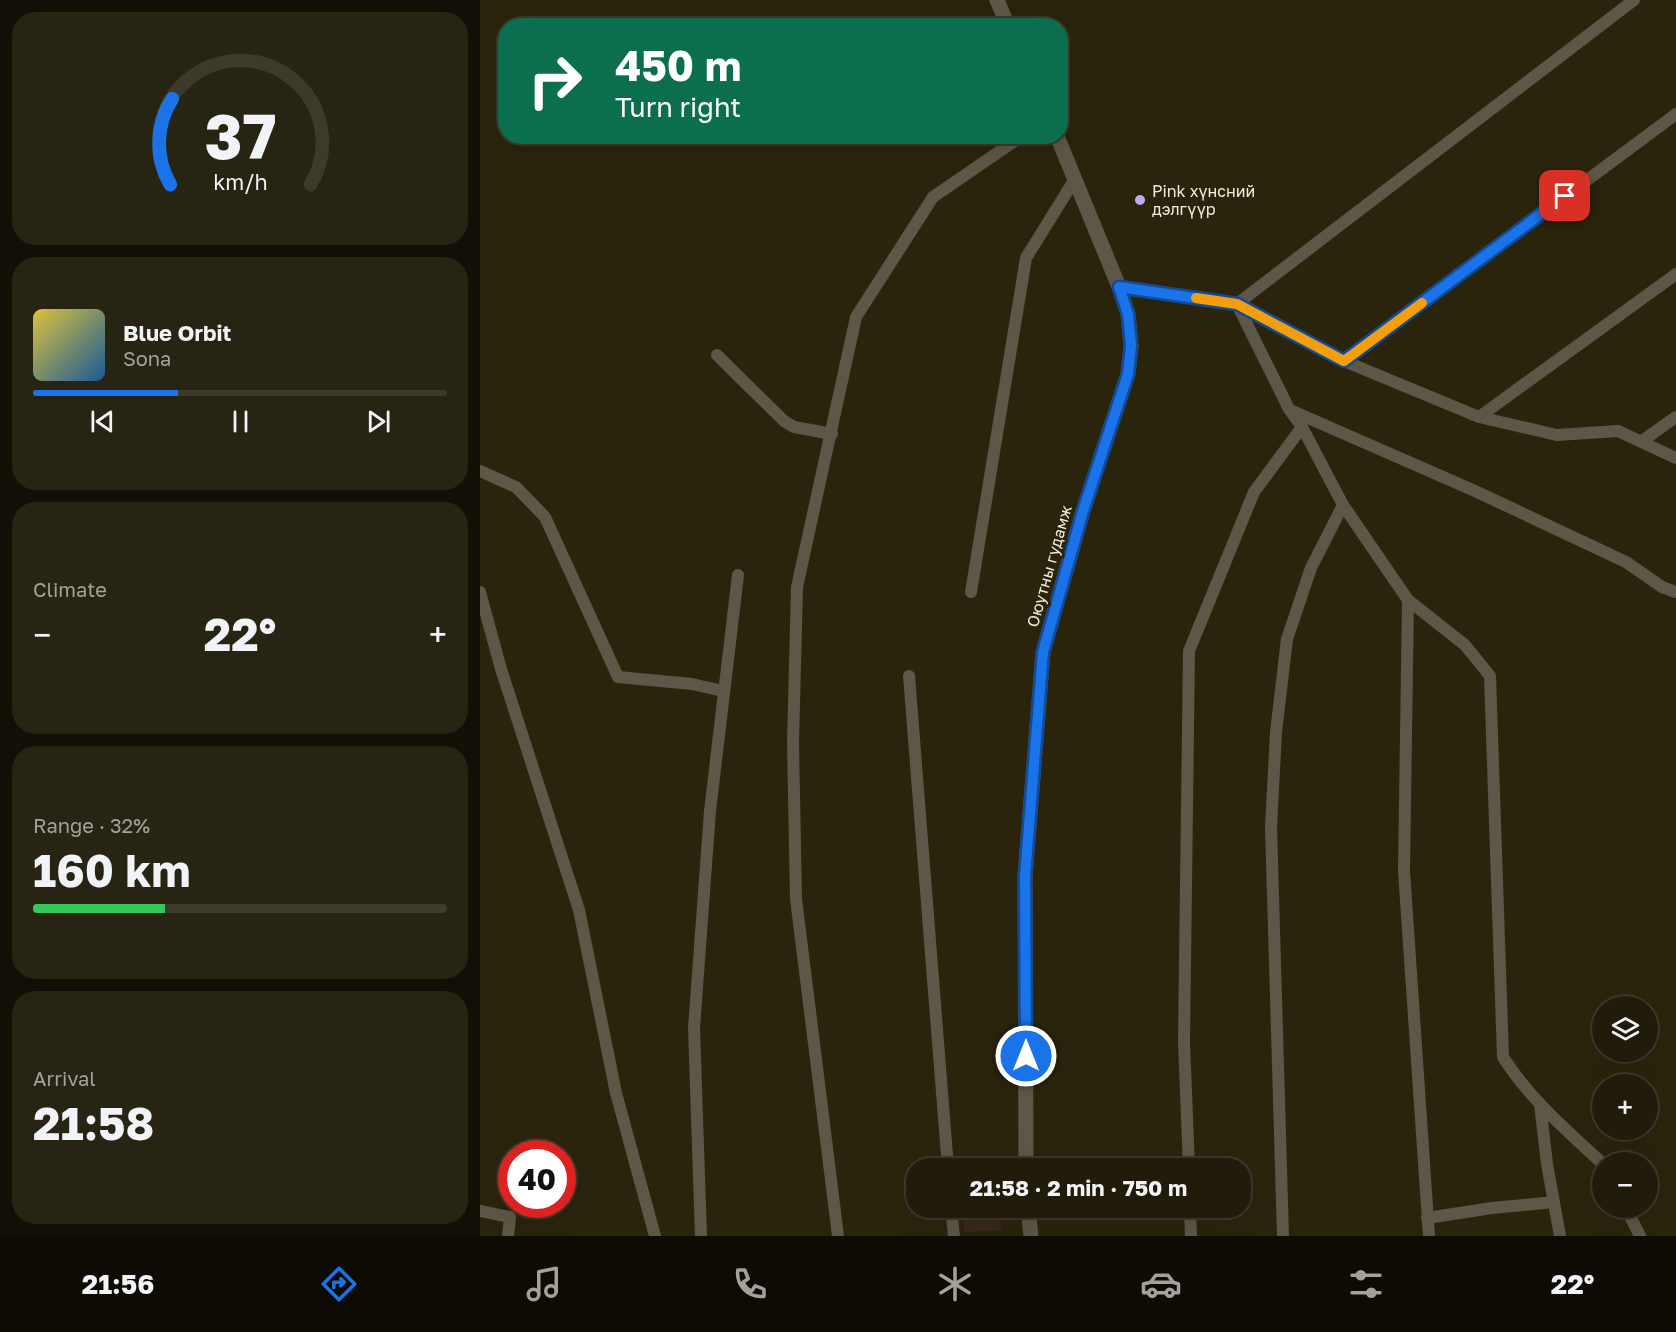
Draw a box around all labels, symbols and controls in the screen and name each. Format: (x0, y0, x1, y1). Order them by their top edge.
text: 450 m (615, 40, 741, 90)
icon: right (516, 42, 594, 120)
text: Turn right (615, 91, 741, 123)
text: 37 (204, 99, 276, 174)
text: km/h (213, 170, 267, 196)
pin (1539, 170, 1590, 221)
icon: arrive (1548, 179, 1581, 212)
place label: Pink хүнсний дэлгүүр (1152, 181, 1255, 219)
marker: Pink хүнсний дэлгүүр (1133, 193, 1147, 207)
text: Blue Orbit (123, 319, 231, 346)
text: Sona (123, 346, 171, 370)
icon: previous (86, 405, 119, 438)
icon: pause (224, 405, 257, 438)
icon: next (362, 405, 395, 438)
street label: Оюутны гудамж (1022, 503, 1076, 629)
text: Climate (33, 577, 107, 601)
text: 22° (204, 607, 276, 661)
text: − (33, 615, 51, 654)
text: + (429, 615, 447, 654)
text: Range · 32% (33, 813, 150, 837)
text: 160 km (33, 843, 191, 897)
map controls (1592, 996, 1658, 1218)
button: layers (1592, 996, 1658, 1062)
position arrow (994, 1024, 1058, 1088)
text: Arrival (33, 1066, 96, 1090)
button: + (1592, 1074, 1658, 1140)
text: 21:58 (33, 1096, 154, 1150)
speed limit sign: 40 (498, 1140, 576, 1218)
button: − (1592, 1152, 1658, 1218)
text: 21:58 · 2 min · 750 m (970, 1174, 1187, 1201)
icon: directions (318, 1263, 360, 1305)
icon: music (523, 1263, 565, 1305)
icon: phone (729, 1263, 771, 1305)
icon: climate (934, 1263, 976, 1305)
icon: car (1140, 1263, 1182, 1305)
icon: filters (1345, 1263, 1387, 1305)
text: 21:56 (82, 1268, 154, 1300)
text: 22° (1551, 1268, 1594, 1300)

